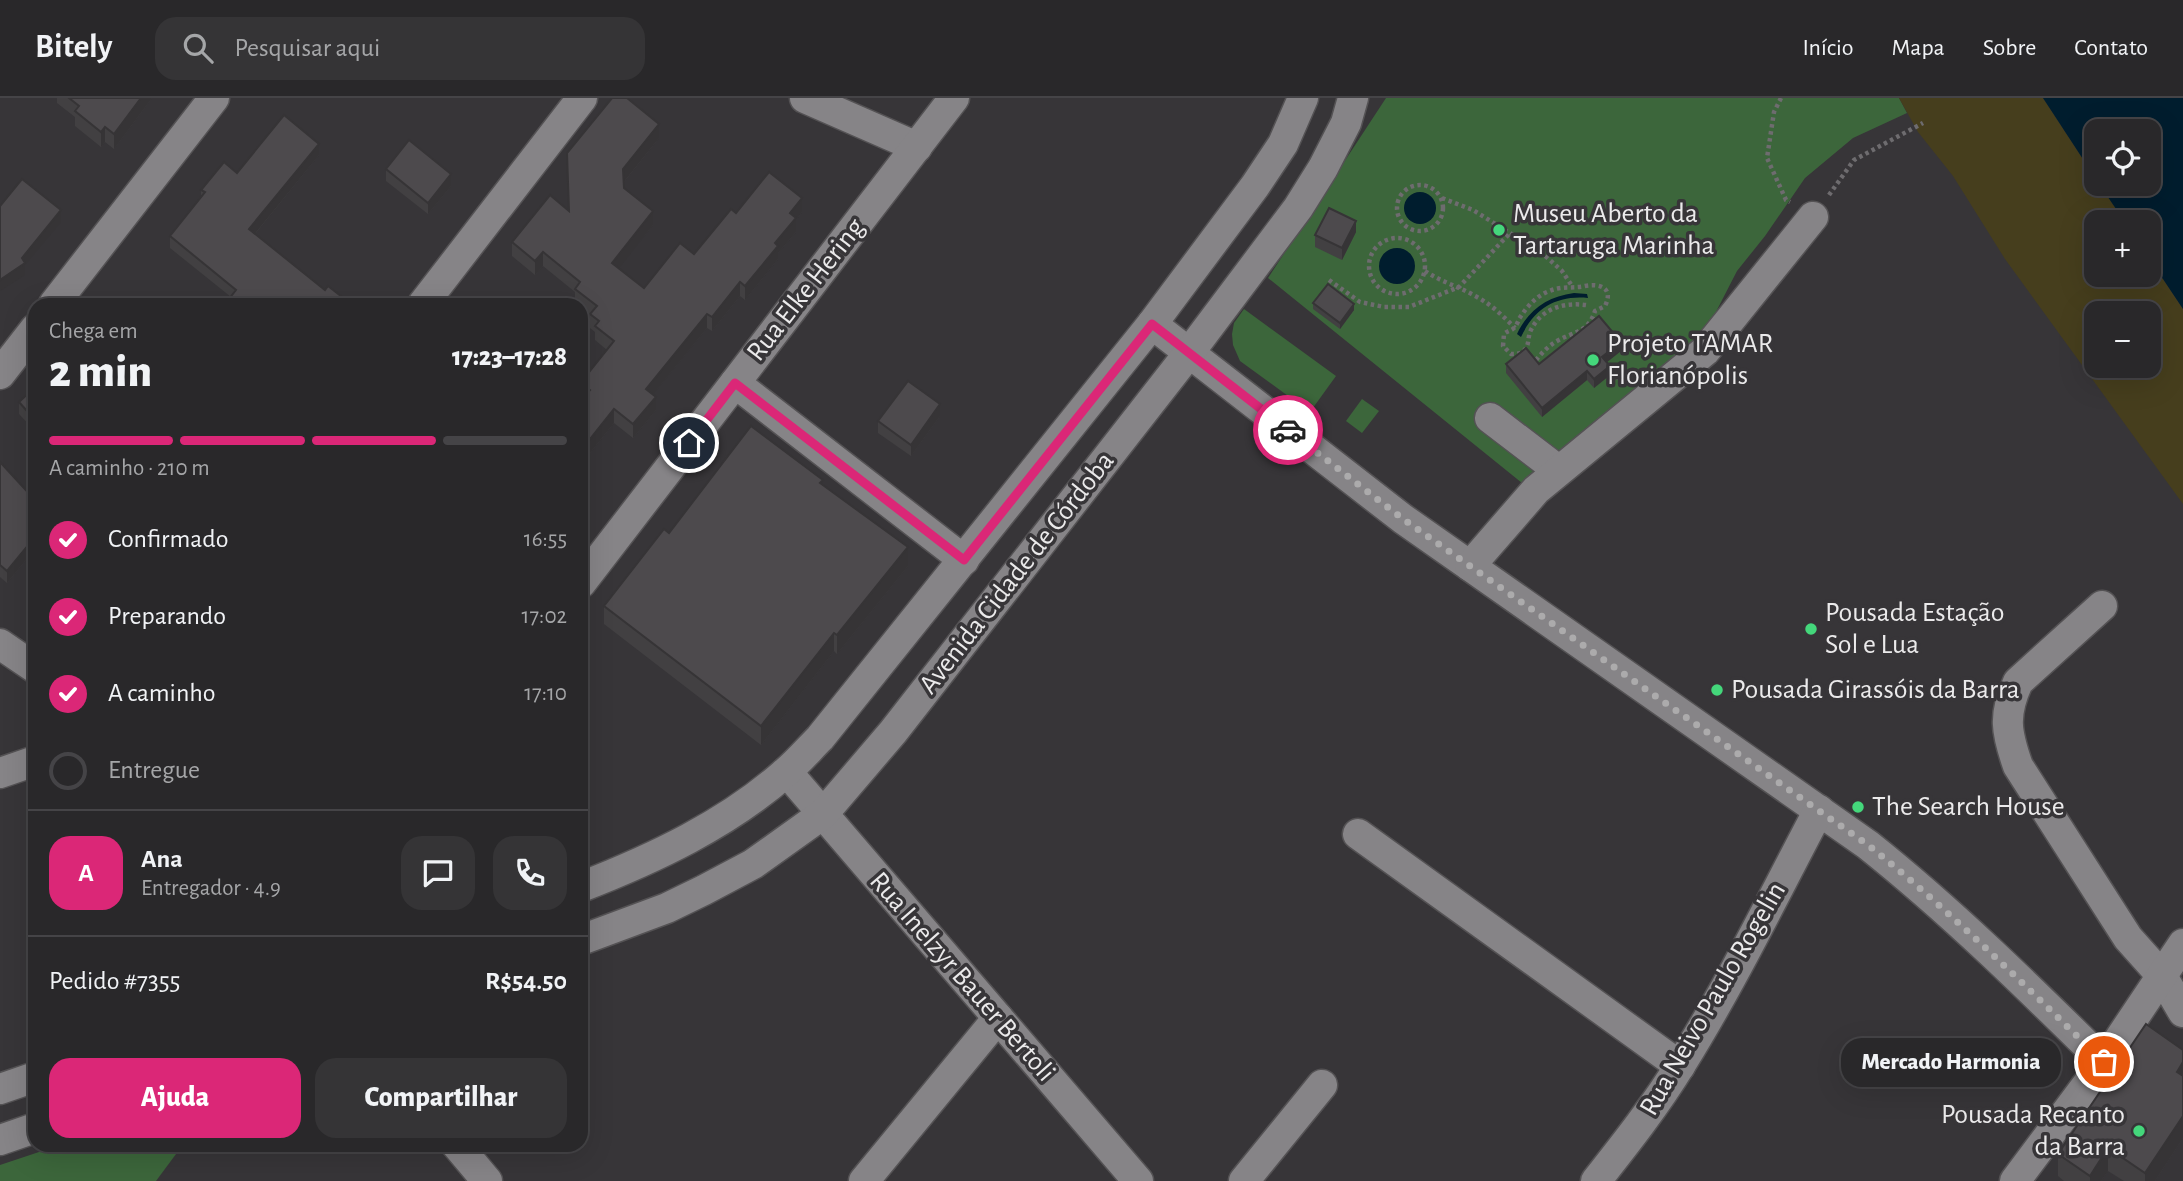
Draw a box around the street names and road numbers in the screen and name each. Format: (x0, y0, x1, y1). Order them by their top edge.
street label: Rua Elke Hering (742, 213, 870, 367)
street label: Avenida Cidade de Córdoba (914, 447, 1120, 699)
street label: Rua Inelzyr Bauer Bertoli (864, 867, 1060, 1087)
street label: Rua Neivo Paulo Rogelin (1635, 878, 1791, 1120)

